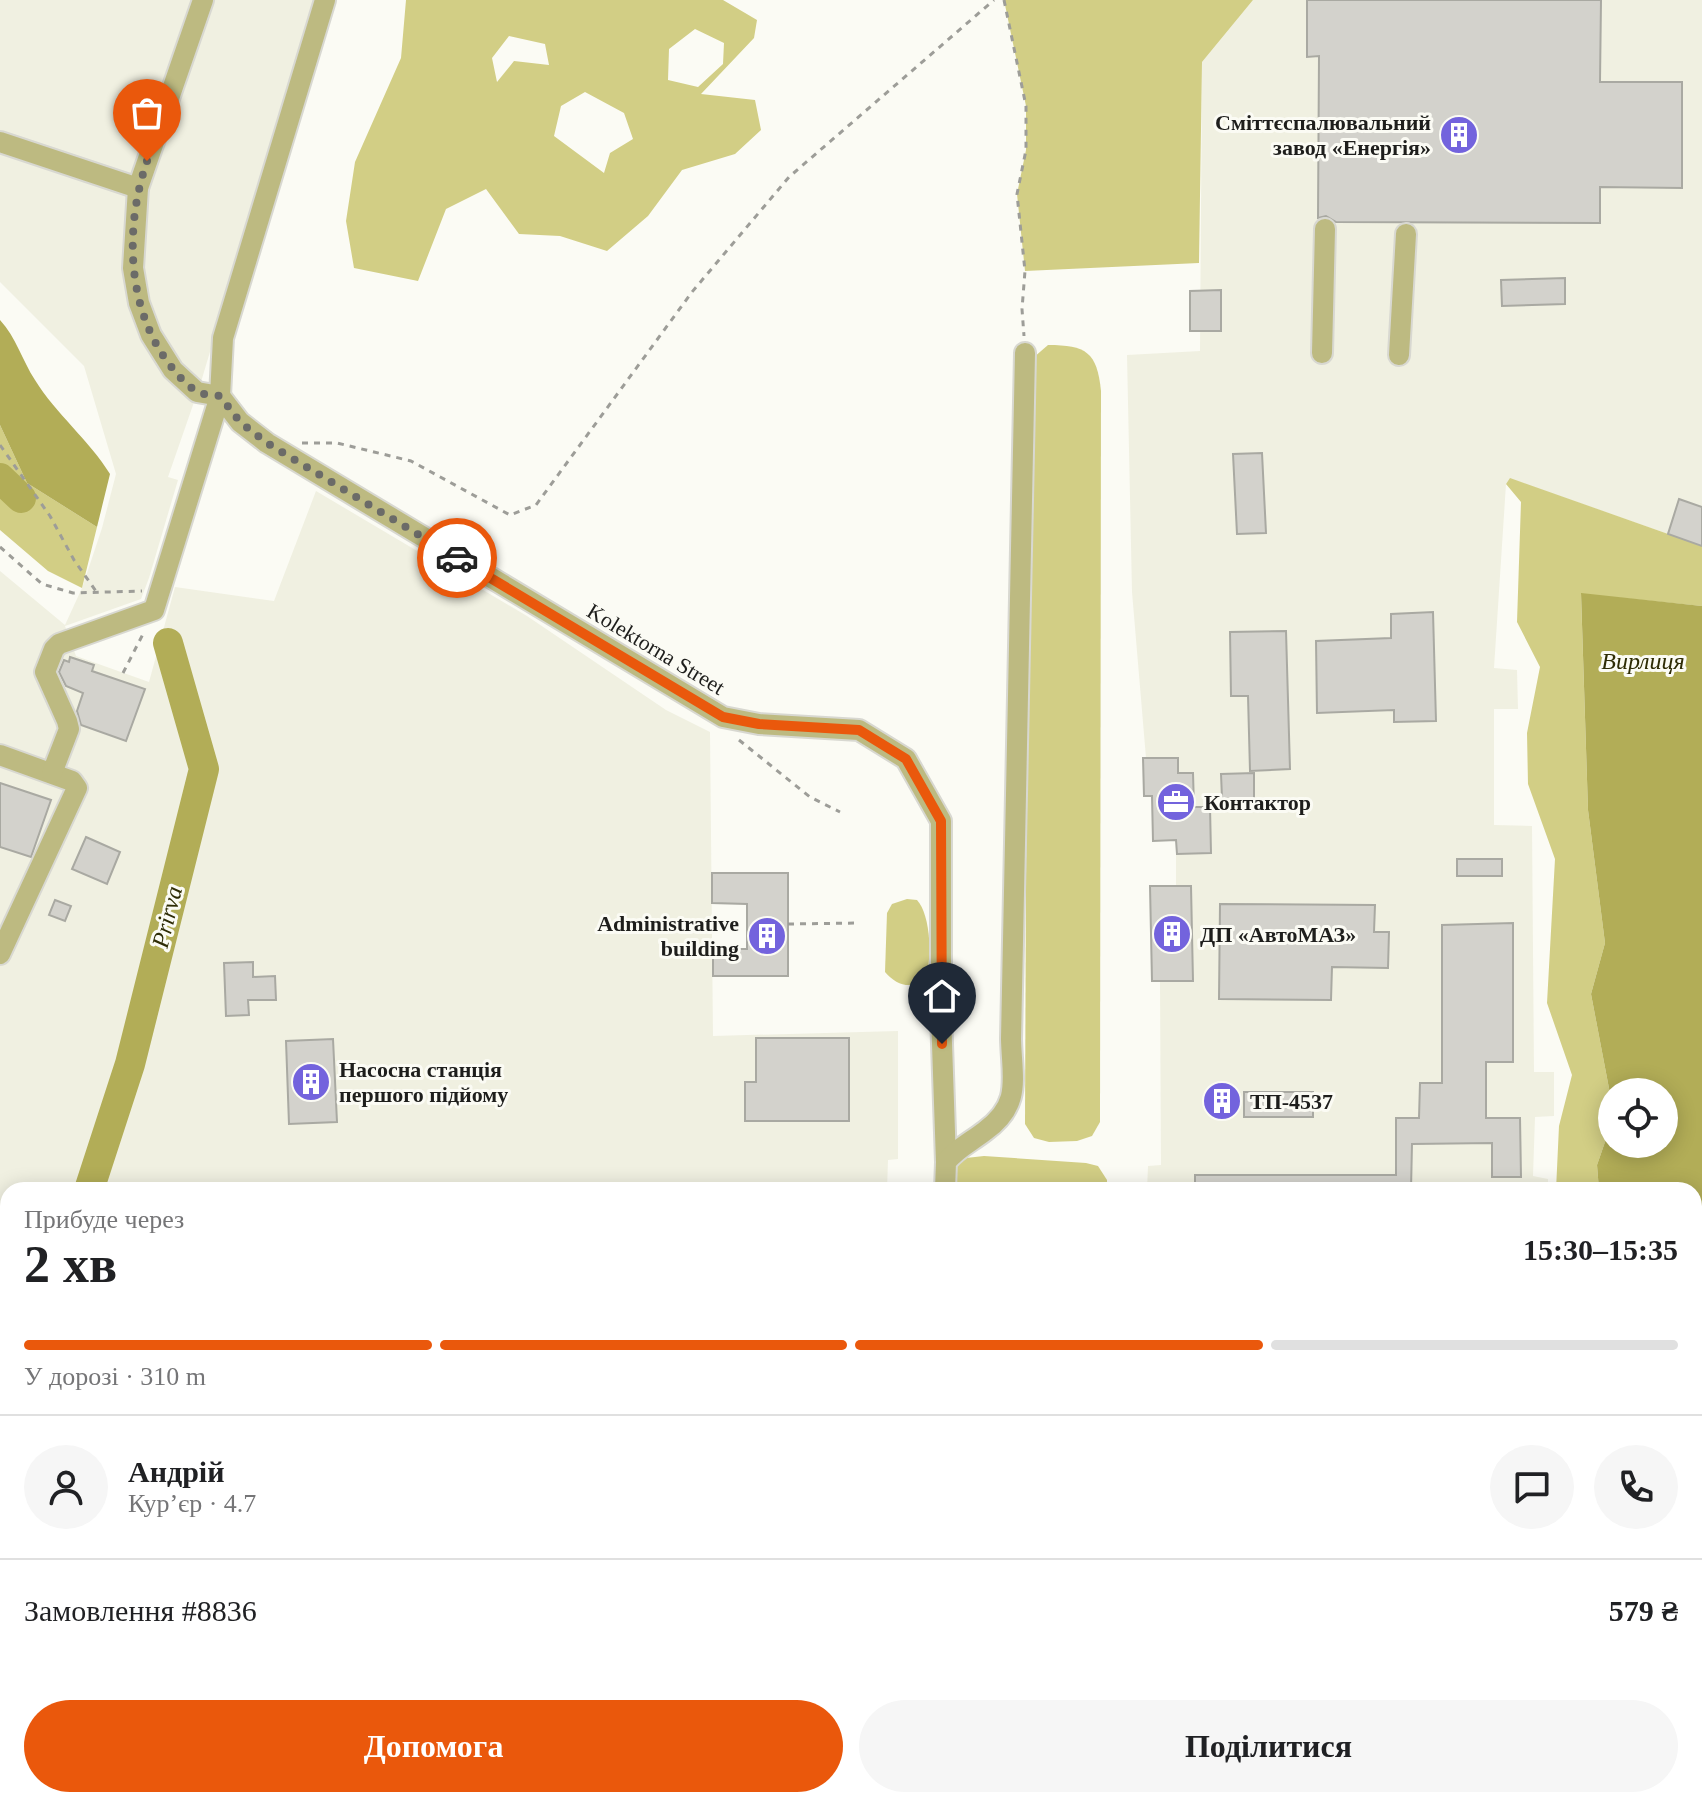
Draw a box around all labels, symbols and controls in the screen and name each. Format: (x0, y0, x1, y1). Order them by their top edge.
pin (113, 79, 181, 161)
icon: bag (125, 91, 169, 135)
place label: Сміттєспалювальний завод «Енергія» (1215, 110, 1431, 160)
building icon: Сміттєспалювальний завод «Енергія» (1438, 114, 1480, 156)
courier (417, 518, 497, 598)
icon: car (435, 536, 479, 580)
street label: Kolektorna Street (583, 598, 729, 700)
water label: Вирлиця (1601, 648, 1685, 674)
office icon: Контактор (1155, 781, 1197, 823)
place label: Контактор (1204, 790, 1311, 815)
water label: Prirva (147, 883, 187, 952)
place label: Administrative building (597, 911, 739, 961)
building icon: ДП «АвтоМАЗ» (1151, 913, 1193, 955)
building icon: Administrative building (746, 915, 788, 957)
place label: ДП «АвтоМАЗ» (1200, 922, 1356, 947)
pin (908, 962, 976, 1044)
icon: home (920, 974, 964, 1018)
place label: Насосна станція першого підйому (339, 1057, 508, 1107)
building icon: Насосна станція першого підйому (290, 1061, 332, 1103)
map controls (1598, 1078, 1678, 1158)
button: locate (1598, 1078, 1678, 1158)
building icon: ТП-4537 (1201, 1080, 1243, 1122)
place label: ТП-4537 (1250, 1089, 1333, 1114)
text: Прибуде через (24, 1205, 184, 1234)
text: 15:30–15:35 (1523, 1233, 1678, 1266)
text: 2 хв (24, 1236, 117, 1293)
text: У дорозі · 310 m (24, 1362, 206, 1391)
button: person (24, 1445, 108, 1529)
button: chat (1490, 1445, 1574, 1529)
button: phone (1594, 1445, 1678, 1529)
text: Андрій (128, 1455, 224, 1488)
text: Кур’єр · 4.7 (128, 1489, 256, 1518)
text: Замовлення #8836 (24, 1594, 257, 1627)
text: 579 ₴ (1609, 1594, 1678, 1627)
button: Допомога (24, 1700, 843, 1792)
button: Поділитися (859, 1700, 1678, 1792)

